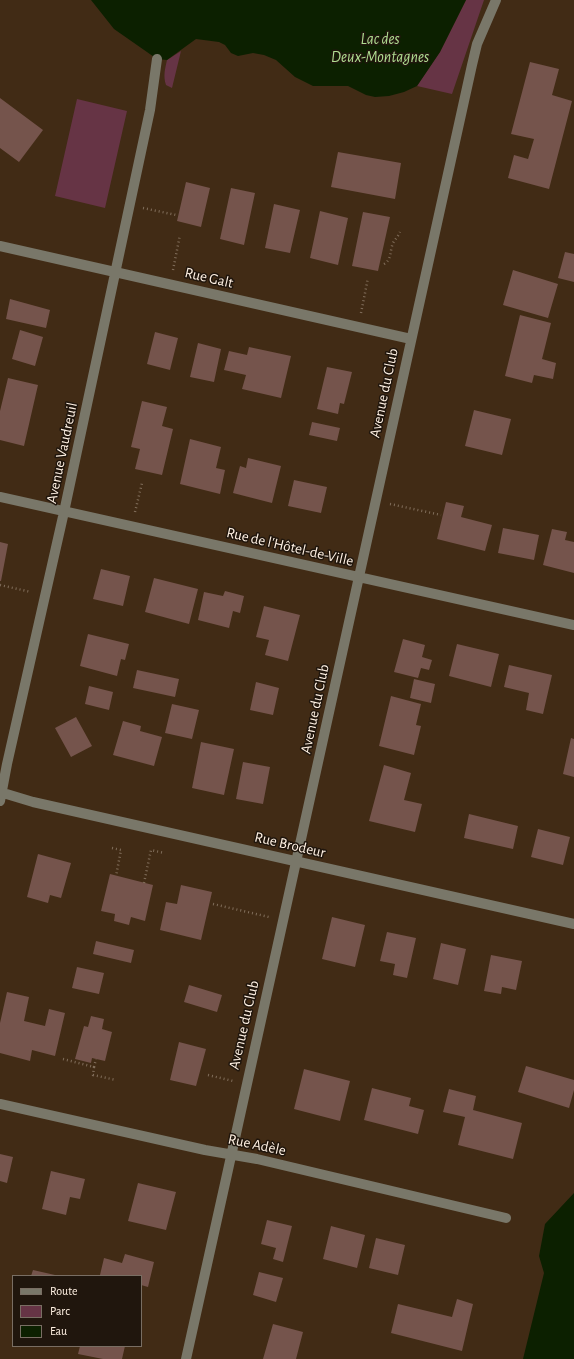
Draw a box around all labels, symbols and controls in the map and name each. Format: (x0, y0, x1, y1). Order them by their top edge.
water label: Lac des Deux-Montagnes (331, 29, 429, 67)
street label: Rue Galt (183, 264, 235, 292)
street label: Avenue du Club (366, 347, 402, 439)
street label: Avenue Vaudreuil (42, 401, 82, 505)
street label: Rue de l'Hôtel-de-Ville (225, 524, 355, 570)
street label: Avenue du Club (297, 663, 333, 755)
street label: Rue Brodeur (253, 828, 327, 862)
street label: Avenue du Club (225, 979, 263, 1071)
street label: Rue Adèle (226, 1130, 288, 1160)
legend (12, 1275, 142, 1347)
text: Route (50, 1285, 77, 1297)
text: Parc (50, 1305, 70, 1317)
text: Eau (50, 1325, 67, 1337)

